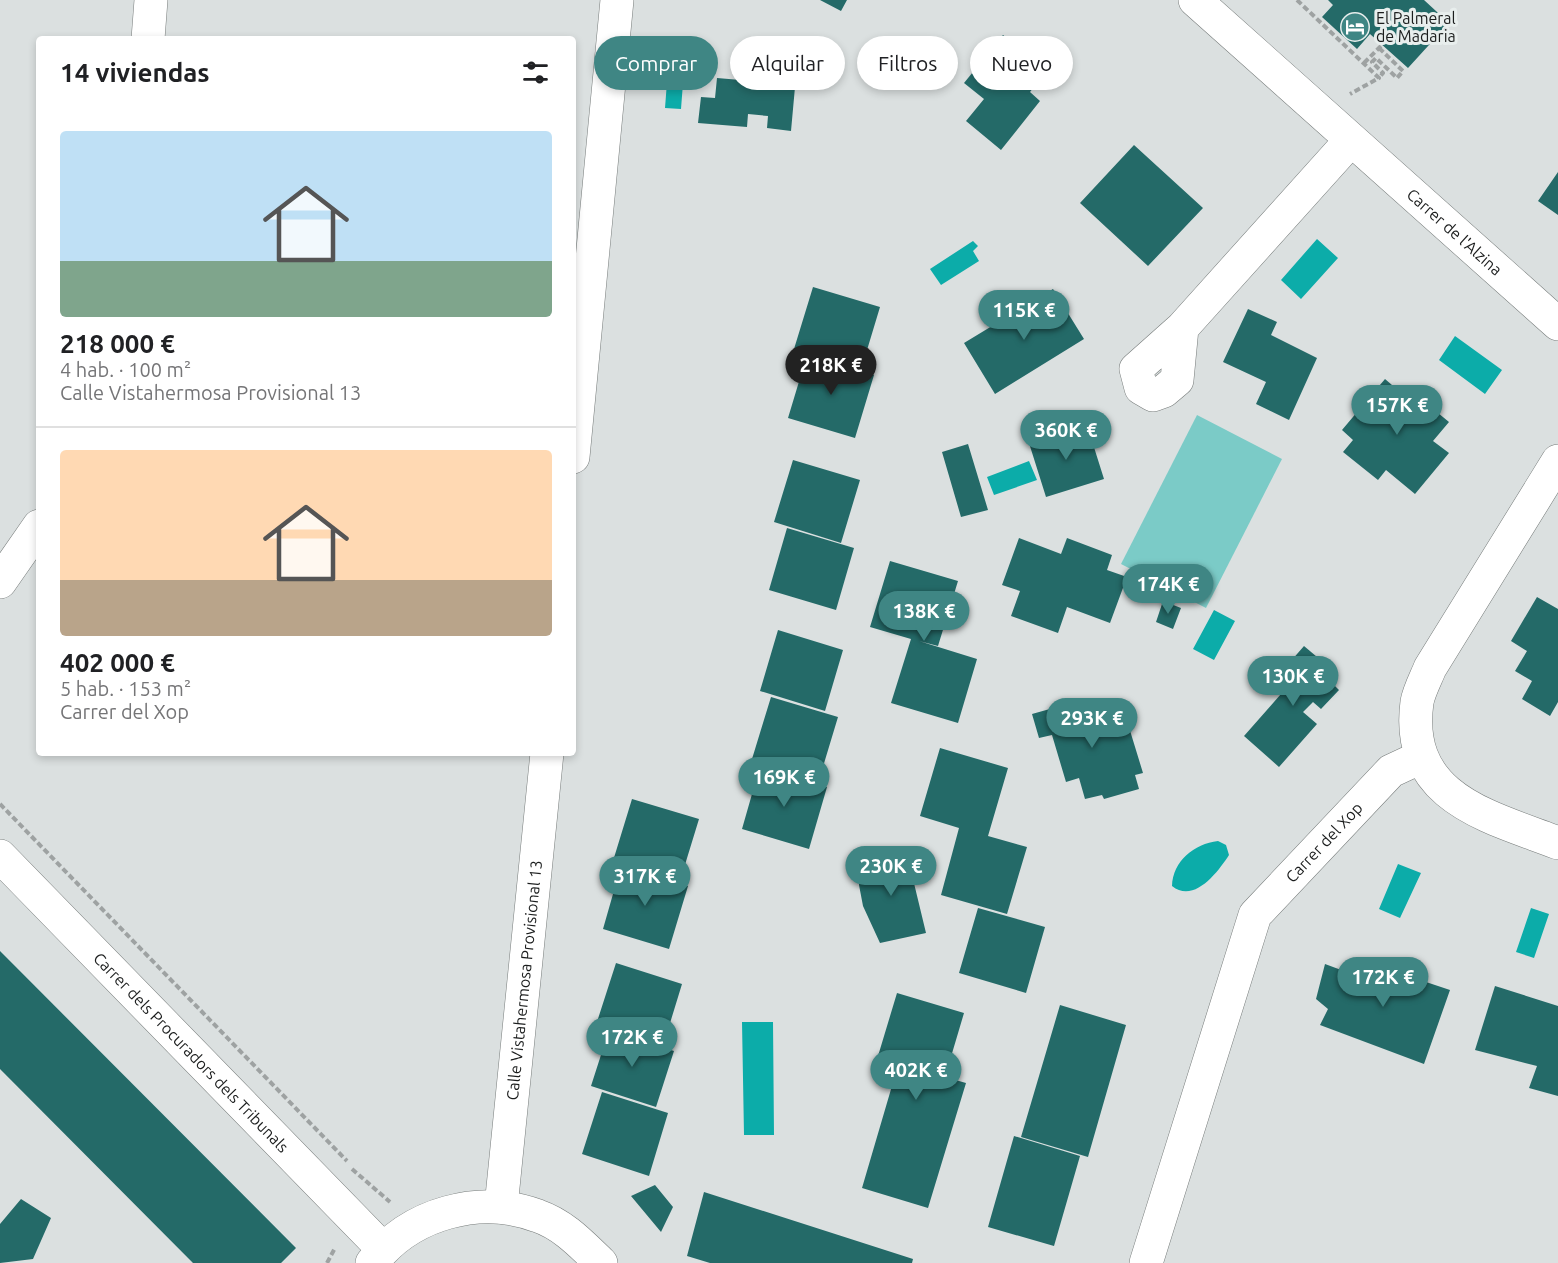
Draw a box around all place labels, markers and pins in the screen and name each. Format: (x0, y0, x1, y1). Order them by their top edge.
place label: El Palmeral de Madaria (1376, 9, 1456, 45)
hotel icon: El Palmeral de Madaria (1339, 11, 1371, 43)
pin: 115K € (975, 290, 1073, 341)
pin: 218K € (782, 345, 880, 396)
pin: 157K € (1348, 385, 1446, 436)
pin: 360K € (1017, 410, 1115, 461)
pin: 174K € (1119, 564, 1217, 615)
pin: 138K € (875, 591, 973, 642)
pin: 130K € (1244, 656, 1342, 707)
pin: 293K € (1043, 698, 1141, 749)
pin: 169K € (735, 757, 833, 808)
pin: 230K € (842, 846, 940, 897)
pin: 317K € (596, 856, 694, 907)
pin: 172K € (1334, 957, 1432, 1008)
pin: 172K € (583, 1017, 681, 1068)
pin: 402K € (867, 1050, 965, 1101)

